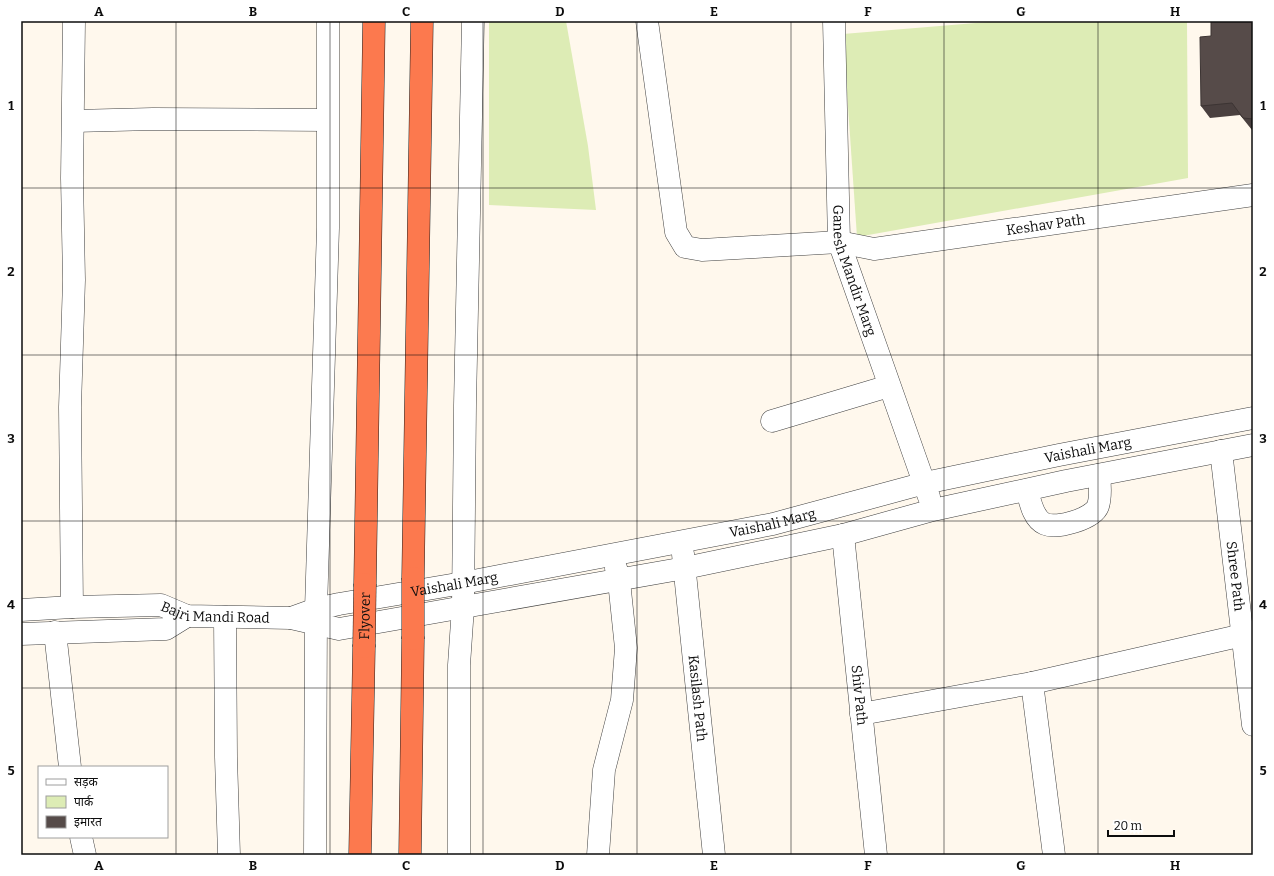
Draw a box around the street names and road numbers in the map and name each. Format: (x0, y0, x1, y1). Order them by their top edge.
street label: Ganesh Mandir Marg (830, 204, 880, 339)
street label: Keshav Path (1005, 211, 1086, 239)
street label: Vaishali Marg (1043, 433, 1133, 466)
street label: Vaishali Marg (728, 504, 818, 541)
street label: Shree Path (1223, 540, 1248, 612)
street label: Vaishali Marg (409, 568, 499, 600)
street label: Flyover (356, 592, 373, 640)
street label: Bajri Mandi Road (158, 597, 270, 626)
street label: Kasilash Path (685, 654, 711, 743)
street label: Shiv Path (848, 664, 871, 726)

